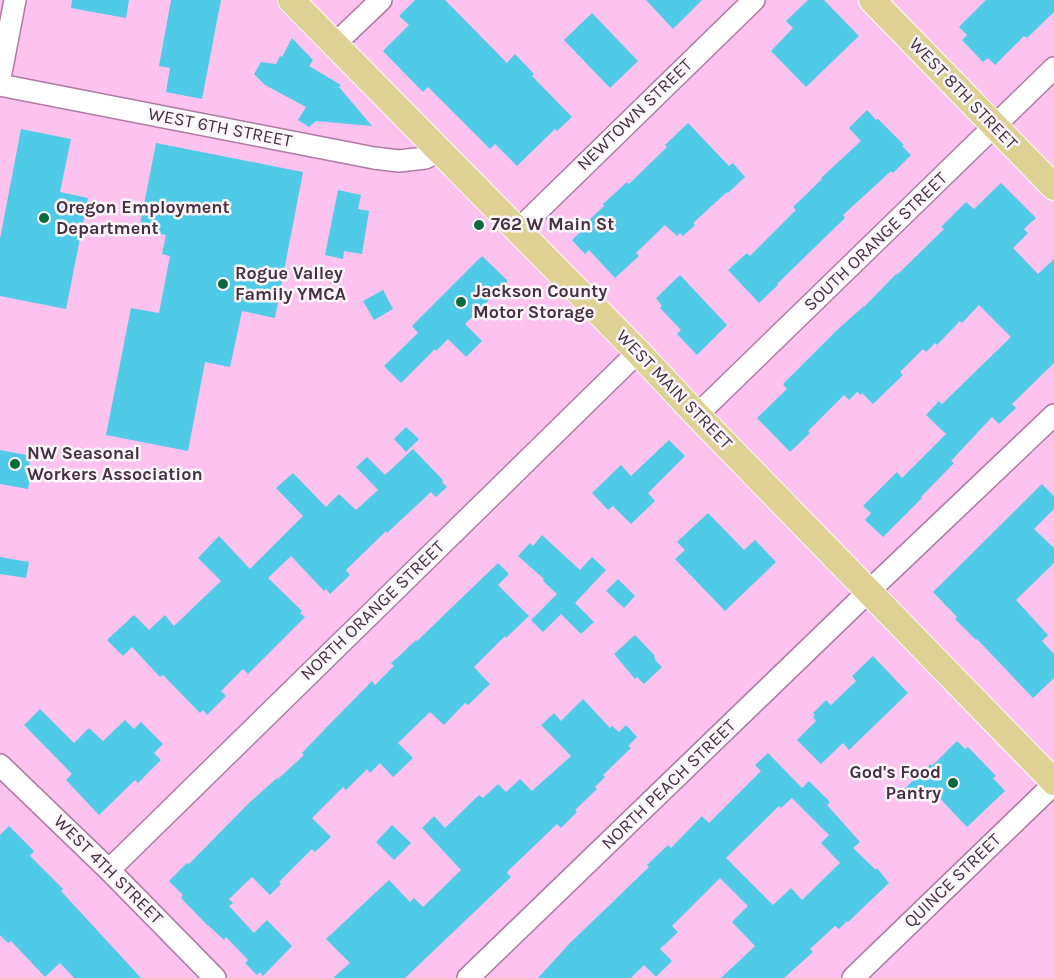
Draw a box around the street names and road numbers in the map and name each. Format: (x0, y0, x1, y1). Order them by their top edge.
street label: WEST 8TH STREET (904, 34, 1022, 154)
street label: NEWTOWN STREET (573, 54, 697, 176)
street label: WEST 6TH STREET (146, 103, 294, 153)
street label: SOUTH ORANGE STREET (800, 168, 952, 316)
street label: WEST MAIN STREET (611, 326, 737, 454)
street label: NORTH ORANGE STREET (297, 537, 449, 685)
street label: NORTH PEACH STREET (597, 715, 741, 855)
street label: WEST 4TH STREET (49, 811, 167, 929)
street label: QUINCE STREET (900, 829, 1006, 933)

